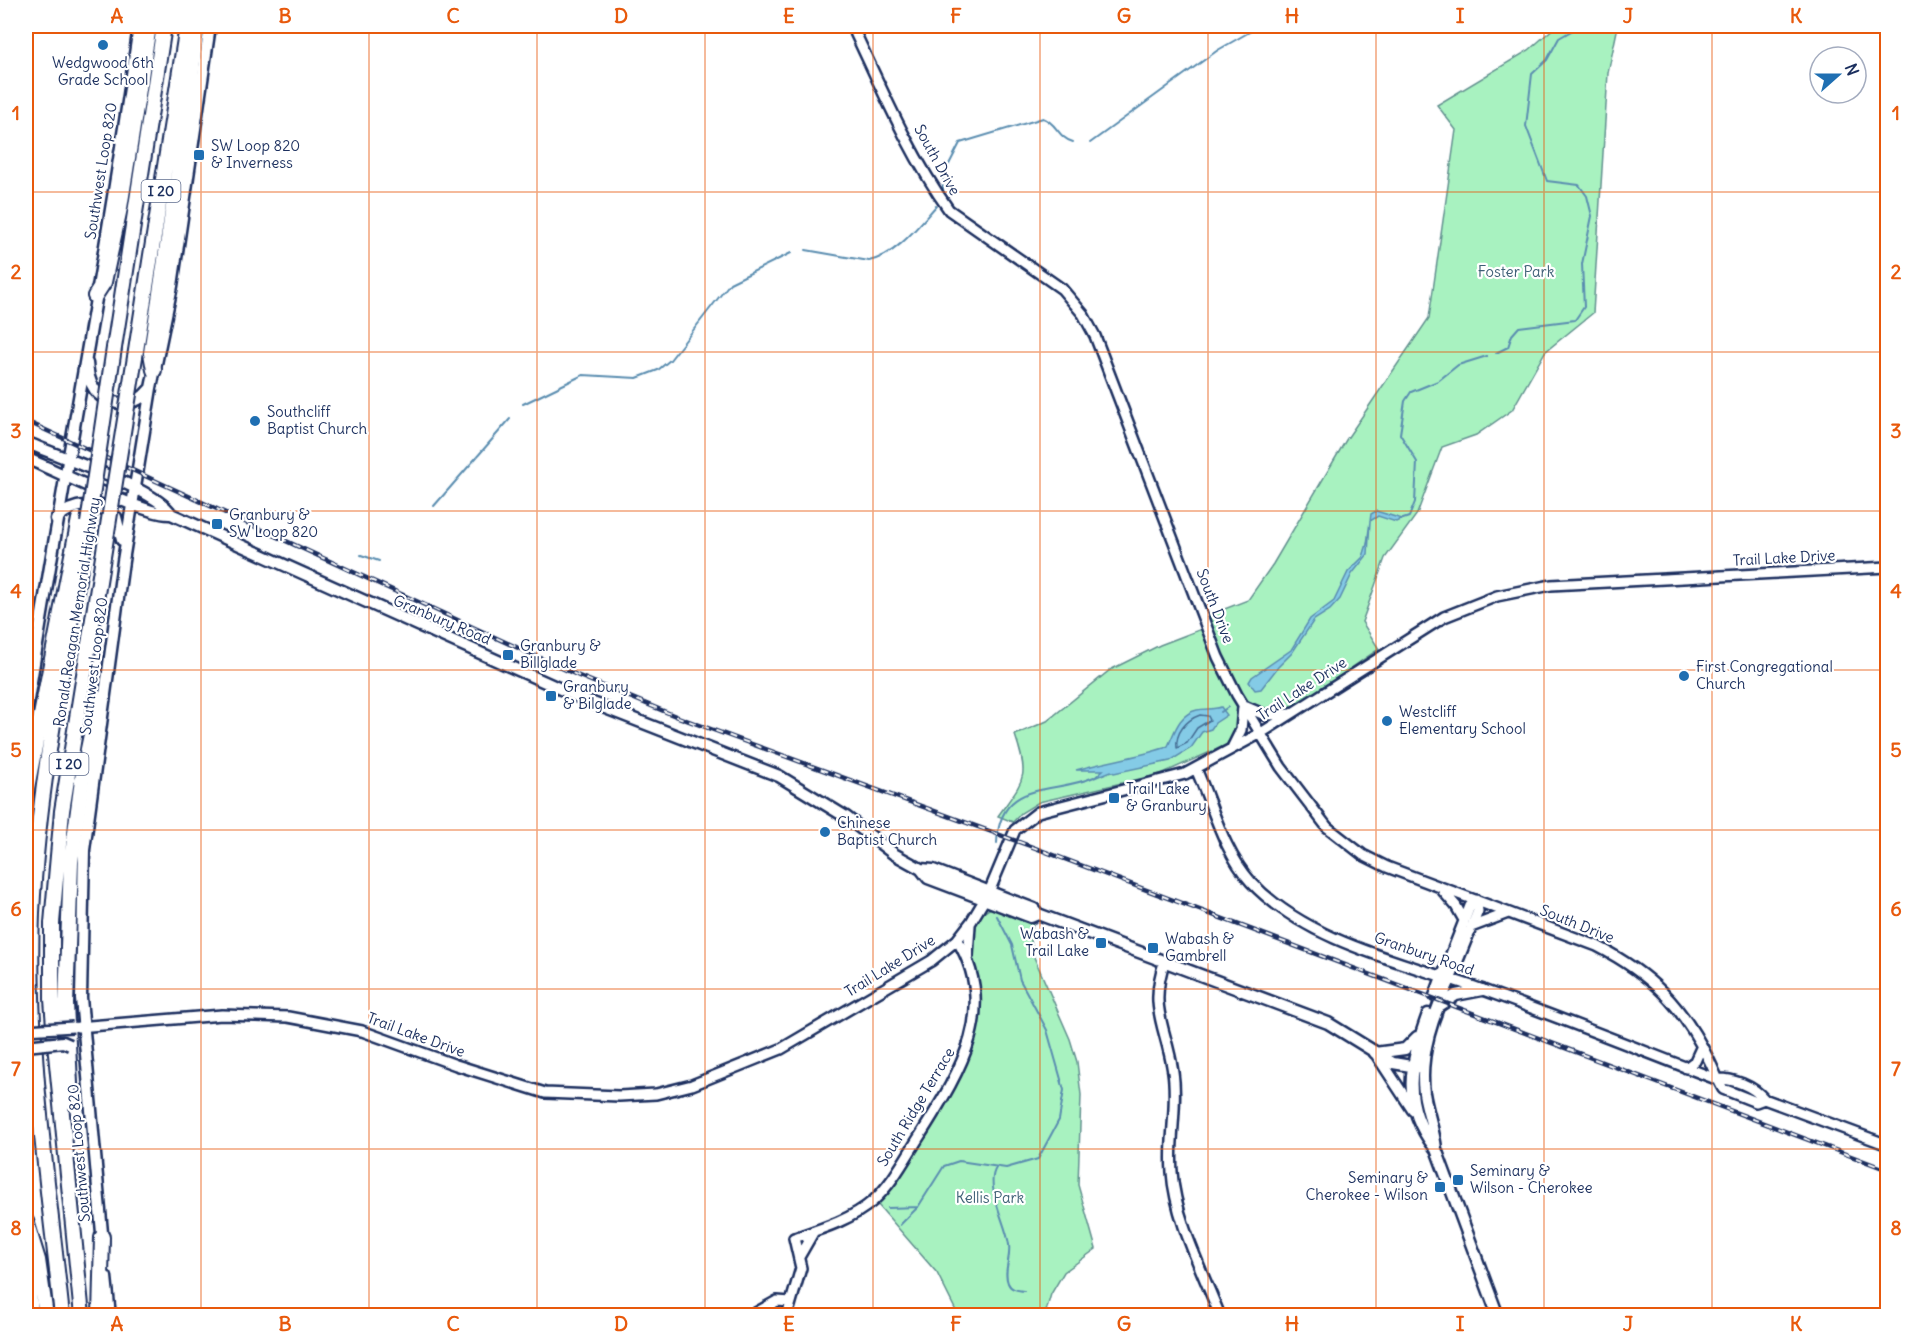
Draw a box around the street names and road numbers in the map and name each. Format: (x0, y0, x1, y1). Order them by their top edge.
street label: Southwest Loop 820 (80, 101, 121, 241)
street label: South Drive (910, 121, 965, 199)
road number: I 20 (142, 180, 180, 202)
street label: Ronald Reagan Memorial Highway (49, 496, 104, 728)
street label: Trail Lake Drive (1732, 545, 1836, 570)
street label: South Drive (1193, 566, 1238, 646)
street label: Granbury Road (390, 590, 494, 649)
street label: Southwest Loop 820 (76, 596, 111, 736)
street label: Trail Lake Drive (1253, 653, 1350, 725)
road number: I 20 (50, 753, 88, 775)
street label: South Drive (1537, 900, 1617, 947)
street label: Granbury Road (1372, 928, 1477, 980)
street label: Trail Lake Drive (841, 930, 938, 1001)
street label: Trail Lake Drive (365, 1008, 468, 1061)
street label: South Ridge Terrace (873, 1044, 959, 1170)
street label: Southwest Loop 820 (63, 1083, 94, 1223)

